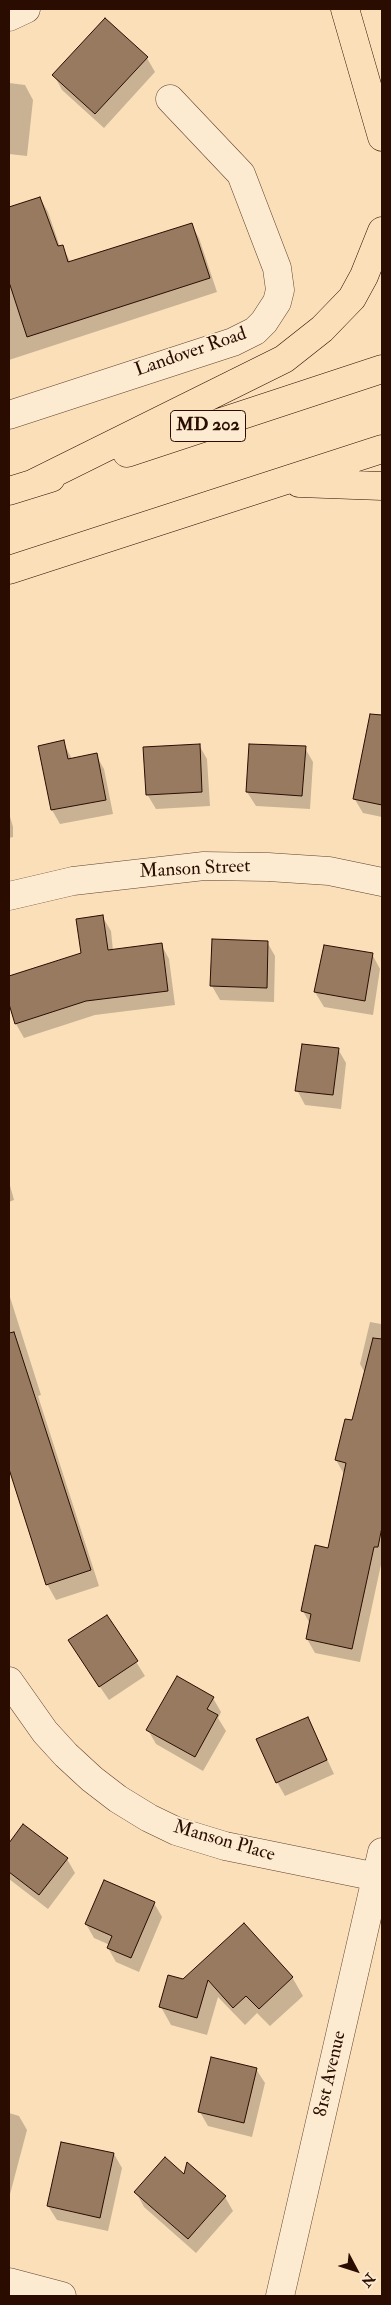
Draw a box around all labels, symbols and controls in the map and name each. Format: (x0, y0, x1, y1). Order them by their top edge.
street label: Landover Road (132, 323, 250, 383)
road number: MD 202 (170, 411, 246, 442)
street label: Manson Street (139, 856, 251, 884)
street label: Manson Place (171, 1817, 277, 1867)
street label: 81st Avenue (310, 2029, 352, 2119)
north arrow (331, 2245, 381, 2295)
text: N (357, 2270, 378, 2290)

